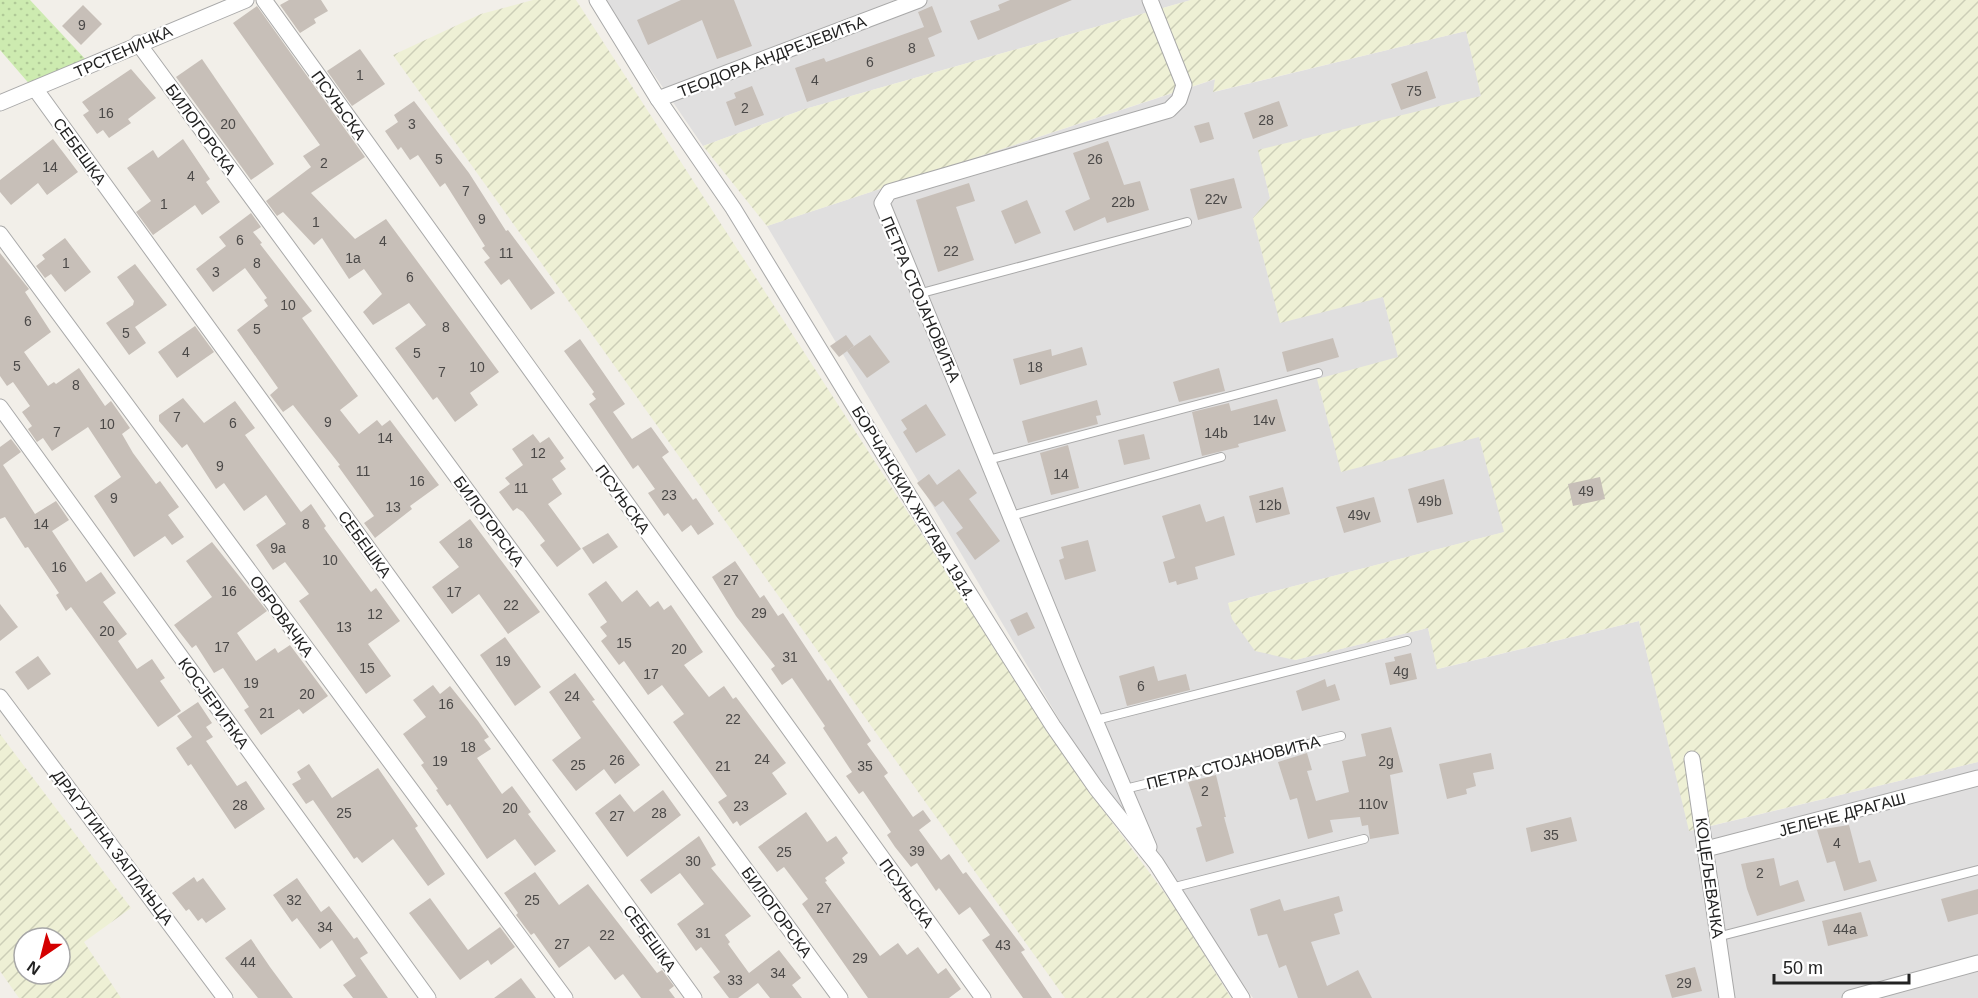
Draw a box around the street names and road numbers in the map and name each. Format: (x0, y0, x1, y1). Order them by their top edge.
street label: ТЕОДОРА АНДРЕЈЕВИЋА (676, 13, 869, 100)
street label: ТРСТЕНИЧКА (72, 22, 175, 81)
street label: ПСУЊСКА (308, 68, 369, 143)
street label: БИЛОГОРСКА (162, 81, 239, 178)
street label: СЕБЕШКА (50, 115, 110, 188)
street label: ПЕТРА СТОЈАНОВИЋА (878, 214, 963, 385)
street label: БОРЧАНСКИХ ЖРТАВА 1914. (849, 403, 978, 604)
street label: ПСУЊСКА (592, 462, 653, 537)
street label: БИЛОГОРСКА (450, 473, 527, 570)
street label: СЕБЕШКА (335, 508, 395, 581)
street label: ОБРОВАЧКА (247, 572, 317, 660)
street label: КОСЈЕРИЋКА (175, 655, 252, 752)
street label: ПЕТРА СТОЈАНОВИЋА (1145, 733, 1322, 792)
street label: ДРАГУТИНА ЗАПЛАЊЦА (49, 767, 177, 928)
street label: ЈЕЛЕНЕ ДРАГАШ (1777, 789, 1907, 840)
street label: КОЦЕЉЕВАЧКА (1693, 817, 1726, 940)
street label: ПСУЊСКА (876, 856, 937, 931)
street label: БИЛОГОРСКА (738, 864, 815, 961)
street label: СЕБЕШКА (620, 902, 680, 975)

